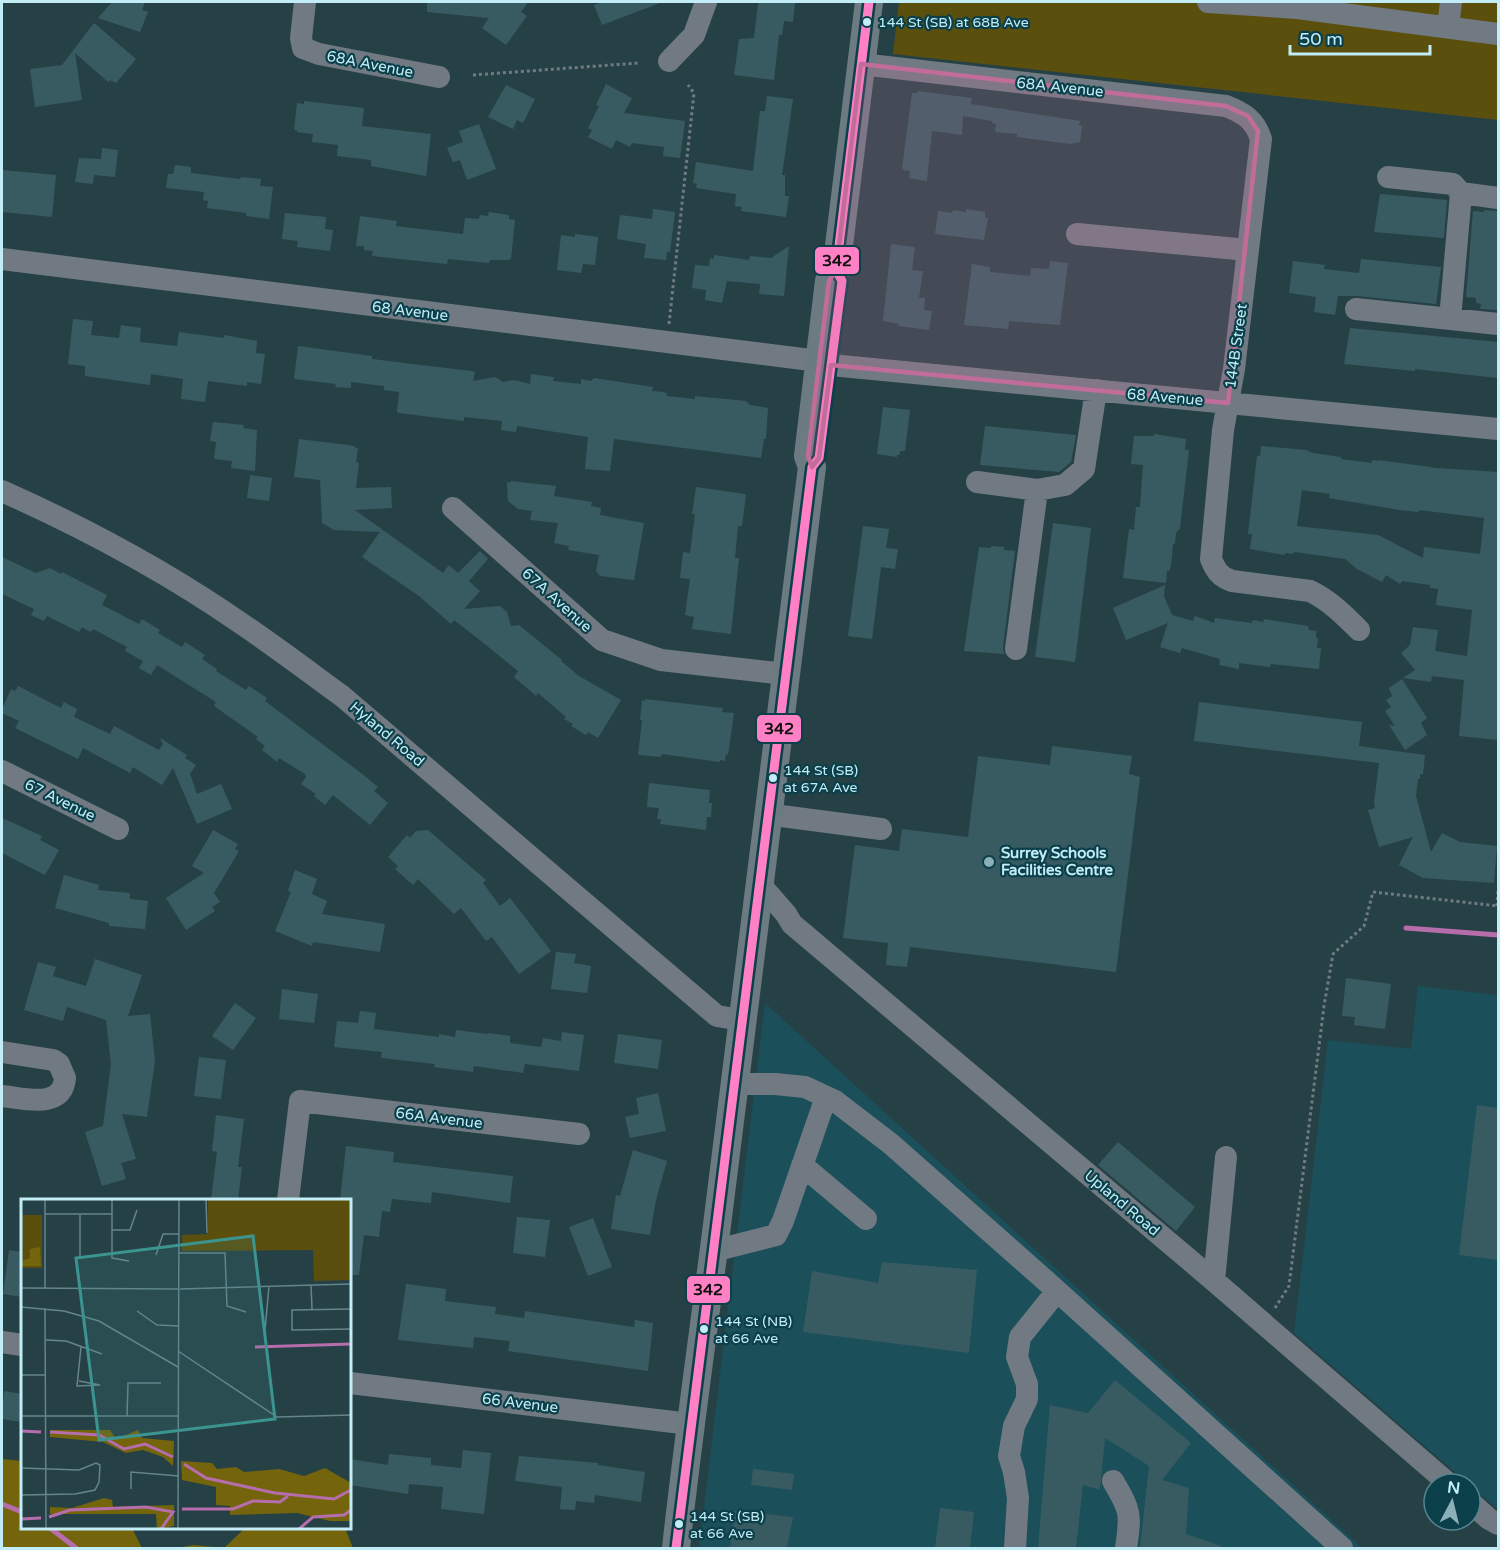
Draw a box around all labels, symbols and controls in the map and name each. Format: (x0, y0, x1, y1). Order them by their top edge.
place label: 144 St (SB) at 68B Ave (878, 14, 1029, 31)
marker: 144 St (SB) at 68B Ave (861, 16, 873, 28)
scale bar (1290, 18, 1430, 56)
text: 50 m (1299, 28, 1343, 50)
street label: 68A Avenue (325, 47, 415, 81)
street label: 68A Avenue (1015, 73, 1105, 101)
line badge: 342 (814, 246, 860, 275)
text: 342 (822, 251, 852, 271)
street label: 68 Avenue (371, 297, 449, 325)
street label: 144B Street (1221, 302, 1251, 390)
street label: 68 Avenue (1126, 385, 1204, 409)
street label: 67A Avenue (518, 564, 596, 636)
street label: Hyland Road (346, 698, 428, 770)
line badge: 342 (756, 714, 802, 743)
text: 342 (764, 719, 794, 739)
place label: 144 St (SB) at 67A Ave (784, 762, 858, 796)
marker: 144 St (SB) at 67A Ave (767, 772, 779, 784)
street label: 67 Avenue (22, 775, 98, 825)
place label: Surrey Schools Facilities Centre (1001, 844, 1114, 879)
marker: Surrey Schools Facilities Centre (982, 855, 996, 869)
street label: 66A Avenue (394, 1104, 484, 1132)
street label: Upland Road (1081, 1166, 1163, 1240)
inset map (21, 1199, 351, 1529)
line badge: 342 (686, 1275, 731, 1304)
text: 342 (693, 1280, 723, 1300)
place label: 144 St (NB) at 66 Ave (715, 1313, 792, 1347)
marker: 144 St (NB) at 66 Ave (698, 1323, 710, 1335)
street label: 66 Avenue (481, 1389, 559, 1417)
north arrow (1422, 1472, 1482, 1532)
text: N (1446, 1477, 1461, 1499)
place label: 144 St (SB) at 66 Ave (690, 1508, 764, 1542)
marker: 144 St (SB) at 66 Ave (673, 1518, 685, 1530)

